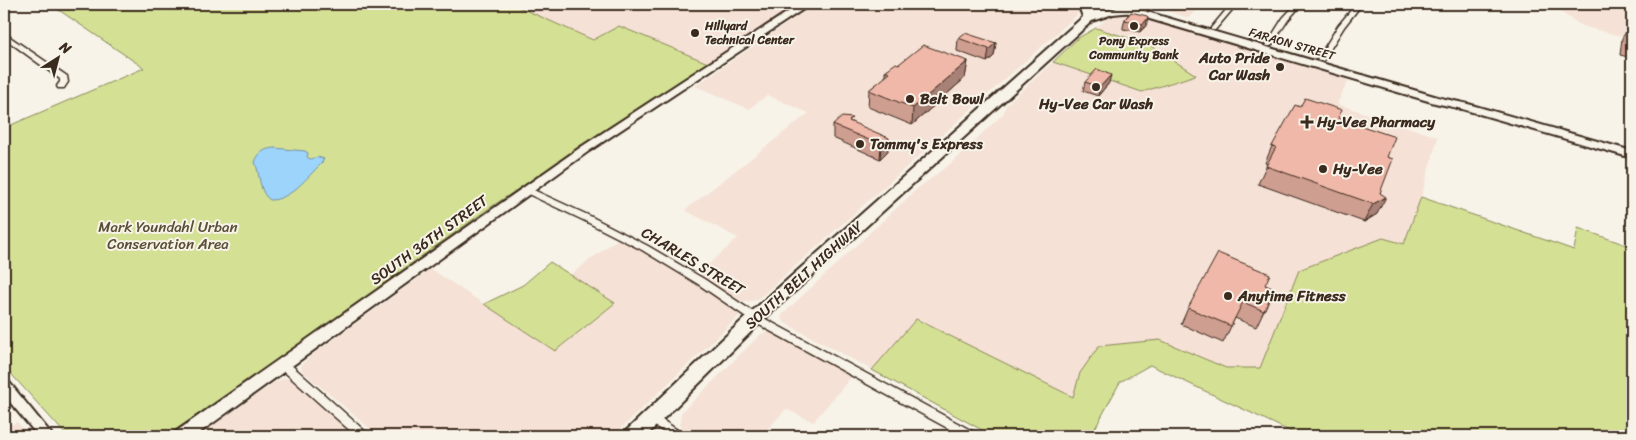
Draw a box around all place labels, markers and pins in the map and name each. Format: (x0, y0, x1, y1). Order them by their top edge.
place label: Hillyard Technical Center (704, 15, 795, 51)
marker: Pony Express Community Bank (1128, 20, 1140, 32)
marker: Hillyard Technical Center (689, 27, 701, 39)
place label: Pony Express Community Bank (1088, 30, 1179, 66)
place label: Auto Pride Car Wash (1198, 45, 1270, 88)
marker: Auto Pride Car Wash (1274, 61, 1286, 73)
marker: Hy-Vee Car Wash (1090, 81, 1102, 93)
place label: Belt Bowl (920, 86, 985, 112)
place label: Hy-Vee Car Wash (1038, 91, 1153, 117)
marker: Belt Bowl (904, 93, 916, 105)
place label: Hy-Vee Pharmacy (1316, 109, 1436, 135)
marker: Hy-Vee Pharmacy (1301, 116, 1313, 128)
place label: Tommy's Express (870, 131, 983, 157)
marker: Tommy's Express (854, 138, 866, 150)
place label: Hy-Vee (1332, 156, 1383, 182)
marker: Hy-Vee (1317, 163, 1329, 175)
place label: Anytime Fitness (1237, 283, 1347, 309)
marker: Anytime Fitness (1222, 290, 1234, 302)

